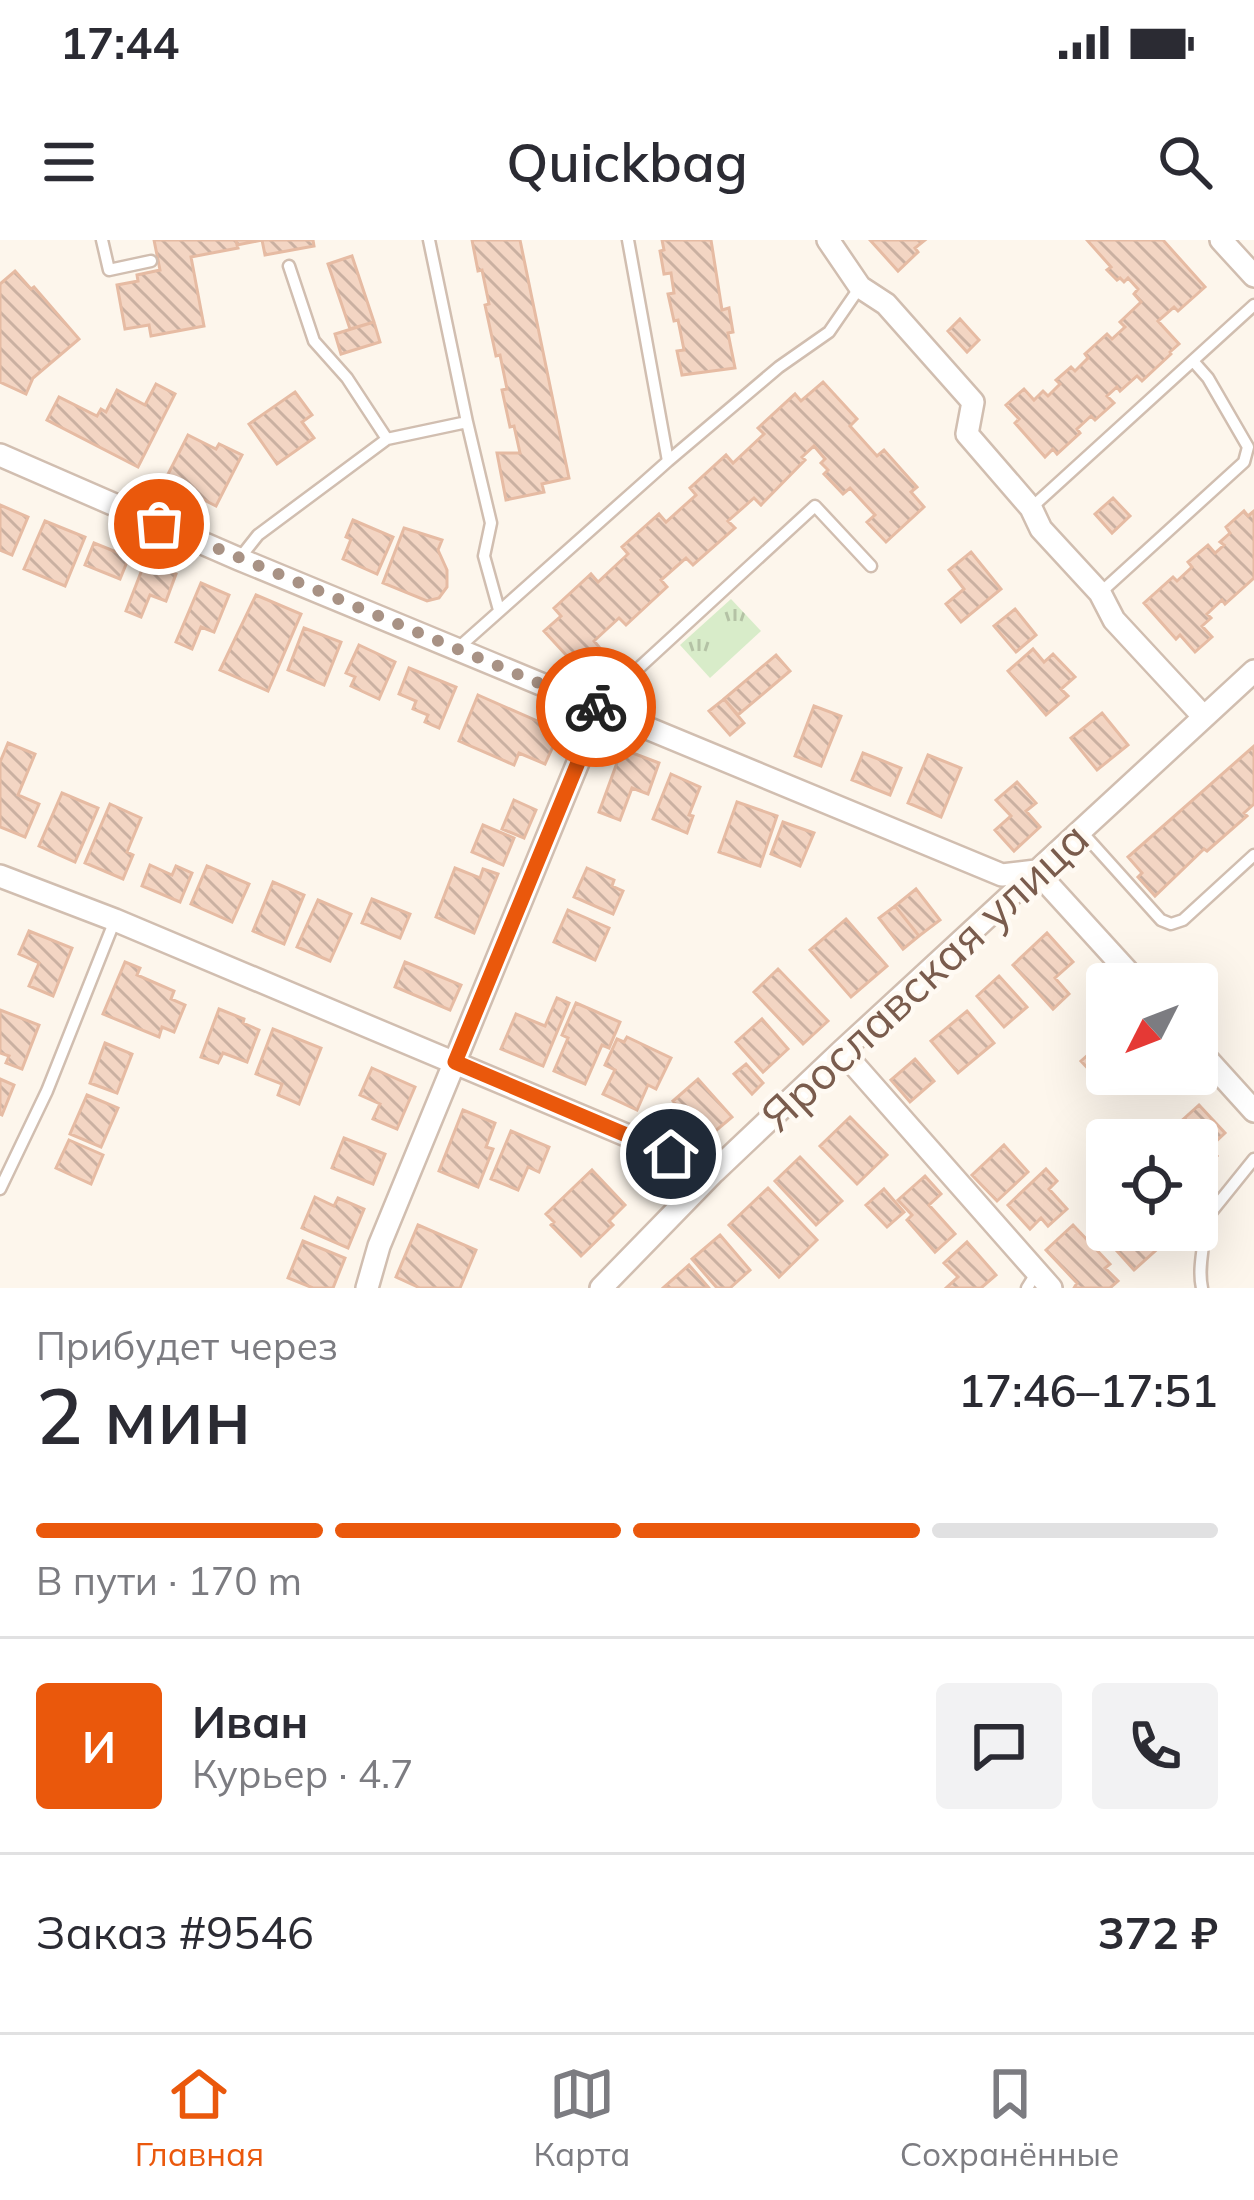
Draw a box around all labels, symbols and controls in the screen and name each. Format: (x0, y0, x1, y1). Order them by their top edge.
text: 17:44 (60, 14, 179, 70)
text: Quickbag (506, 128, 748, 196)
icon: menu (36, 129, 102, 195)
icon: search (1152, 129, 1218, 195)
pin (108, 473, 210, 575)
icon: bag (126, 491, 192, 557)
courier (536, 647, 656, 767)
icon: bike (563, 674, 629, 740)
street label: Ярославская улица (748, 809, 1100, 1143)
north arrow (1086, 963, 1218, 1095)
map controls (1086, 963, 1218, 1251)
pin (620, 1103, 722, 1205)
button: locate (1086, 1119, 1218, 1251)
icon: home (638, 1121, 704, 1187)
text: Прибудет через (36, 1321, 338, 1370)
text: 17:46–17:51 (958, 1362, 1218, 1418)
text: 2 мин (36, 1366, 251, 1464)
text: В пути · 170 m (36, 1556, 302, 1605)
button: chat (936, 1683, 1062, 1809)
button: phone (1092, 1683, 1218, 1809)
text: Иван (192, 1693, 308, 1749)
text: И (82, 1718, 116, 1774)
text: Курьер · 4.7 (192, 1749, 413, 1798)
text: Заказ #9546 (36, 1904, 314, 1960)
text: 372 ₽ (1098, 1904, 1218, 1960)
tab: Главная (135, 2061, 264, 2174)
tab: Карта (533, 2061, 631, 2174)
tab: Сохранённые (900, 2061, 1119, 2174)

